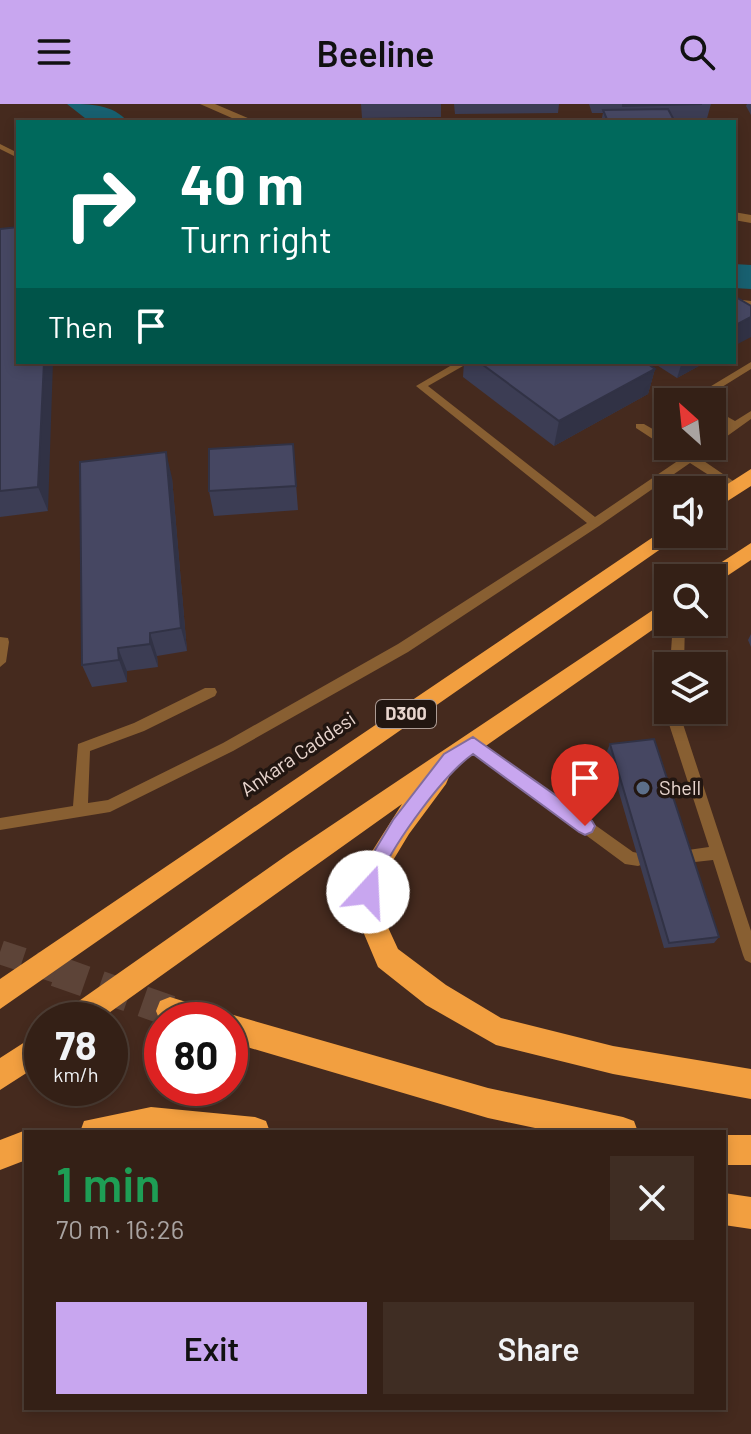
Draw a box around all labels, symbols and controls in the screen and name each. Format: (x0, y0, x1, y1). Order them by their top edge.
icon: menu (32, 30, 76, 74)
icon: search (675, 30, 719, 74)
text: Beeline (316, 31, 435, 74)
text: 40 m (180, 149, 304, 216)
icon: right (48, 152, 152, 256)
text: Turn right (180, 217, 332, 260)
icon: arrive (129, 304, 173, 348)
text: Then (48, 308, 113, 344)
north arrow (654, 388, 726, 460)
map controls (654, 388, 726, 724)
button: sound (654, 476, 726, 548)
button: search (654, 564, 726, 636)
button: layers (654, 652, 726, 724)
road number: D300 (376, 700, 436, 728)
street label: Ankara Caddesi (235, 706, 360, 800)
pin (551, 744, 619, 826)
icon: arrive (563, 756, 607, 800)
place label: Shell (659, 775, 701, 799)
marker: Shell (634, 779, 652, 797)
position arrow (326, 850, 410, 934)
speed limit sign: 80 (144, 1002, 248, 1106)
text: 78 (55, 1020, 97, 1068)
text: km/h (53, 1062, 99, 1086)
text: 1 min (56, 1154, 161, 1212)
button: close (610, 1156, 694, 1240)
text: 70 m · 16:26 (56, 1213, 184, 1244)
button: Exit (56, 1302, 367, 1394)
button: Share (383, 1302, 694, 1394)

